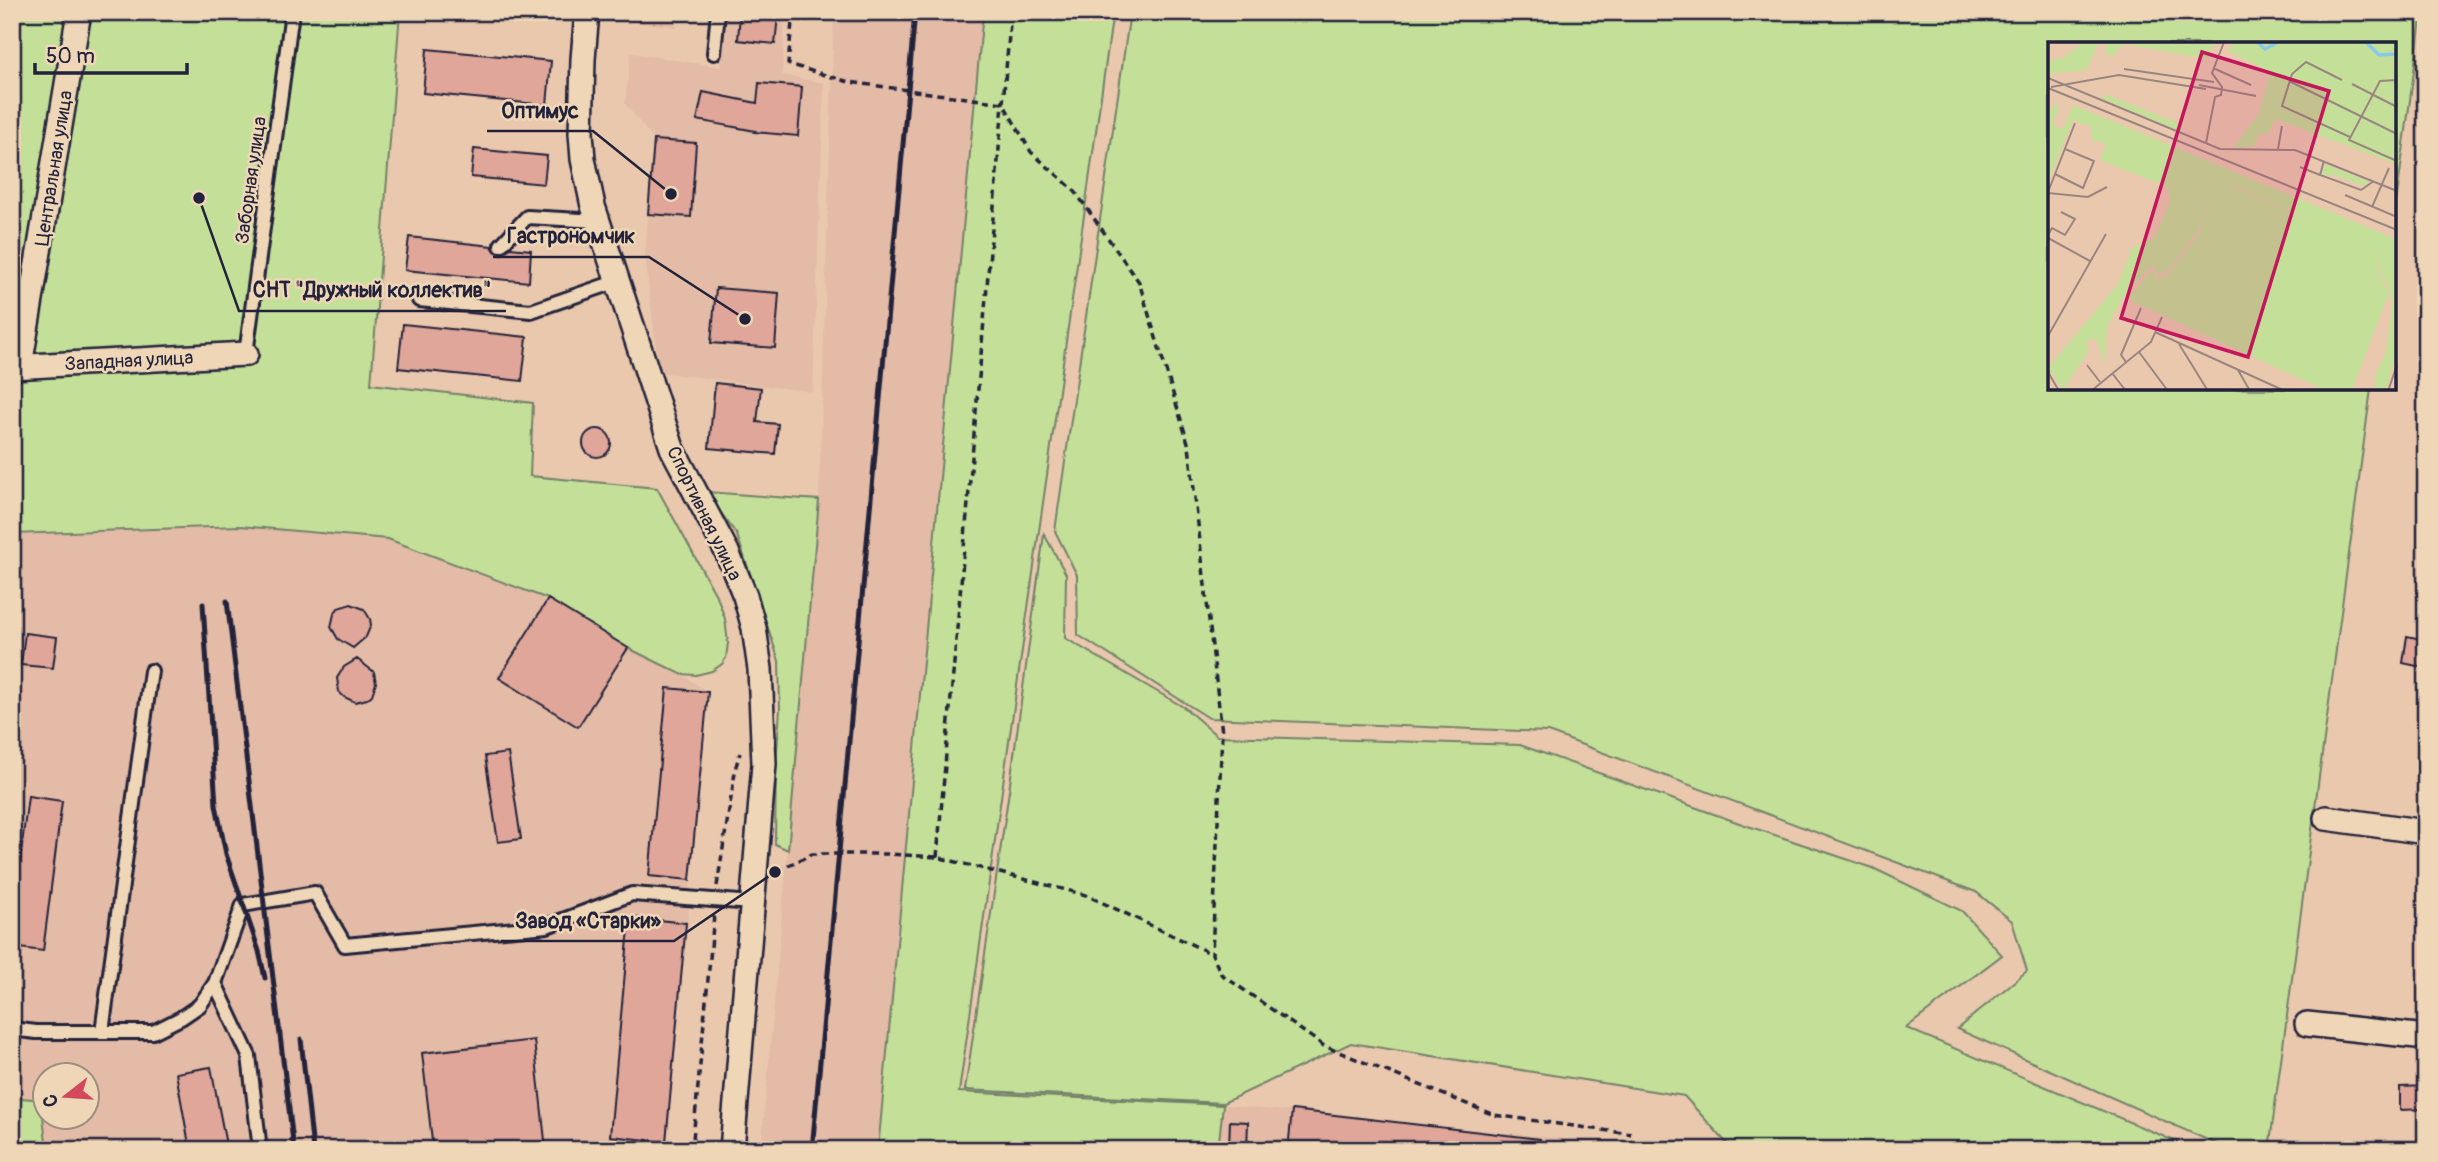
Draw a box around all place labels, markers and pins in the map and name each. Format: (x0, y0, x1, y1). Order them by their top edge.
callout: Оптимус (487, 89, 593, 131)
callout: Гастрономчик (493, 215, 649, 257)
callout: СНТ "Дружный коллектив" (239, 269, 506, 311)
callout: Завод «Старки» (501, 899, 674, 941)

